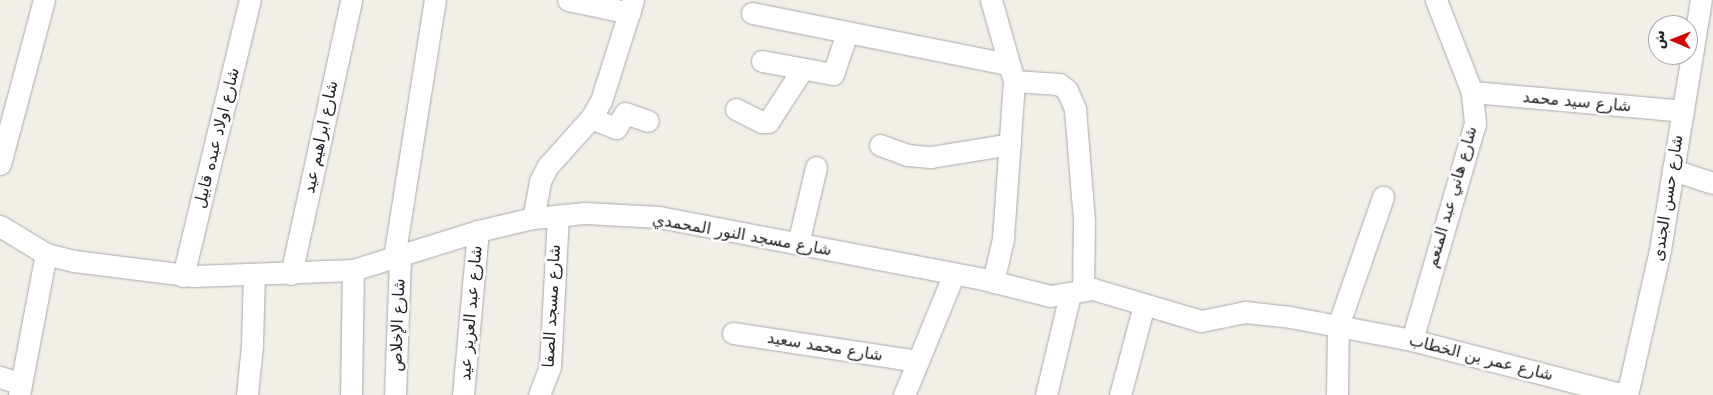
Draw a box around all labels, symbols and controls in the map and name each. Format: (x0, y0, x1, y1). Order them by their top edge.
north arrow (1648, 15, 1698, 65)
text: ش (1651, 30, 1667, 50)
street label: شارع اولاد عبده قابيل (190, 66, 244, 210)
street label: شارع ابراهيم عيد (300, 79, 342, 195)
street label: شارع سيد محمد (1522, 88, 1632, 116)
street label: شارع هاني عبد المنعم (1423, 124, 1481, 270)
street label: شارع حسن الجندى (1649, 134, 1687, 262)
street label: شارع مسجد النور المحمدي (651, 210, 833, 260)
street label: شارع مسجد الصفا (539, 244, 565, 368)
street label: شارع عبد العزيز عيد (456, 245, 486, 381)
street label: شارع الإخلاص (387, 278, 409, 372)
street label: شارع محمد سعيد (766, 328, 884, 366)
street label: شارع عمر بن الخطاب (1407, 331, 1555, 385)

